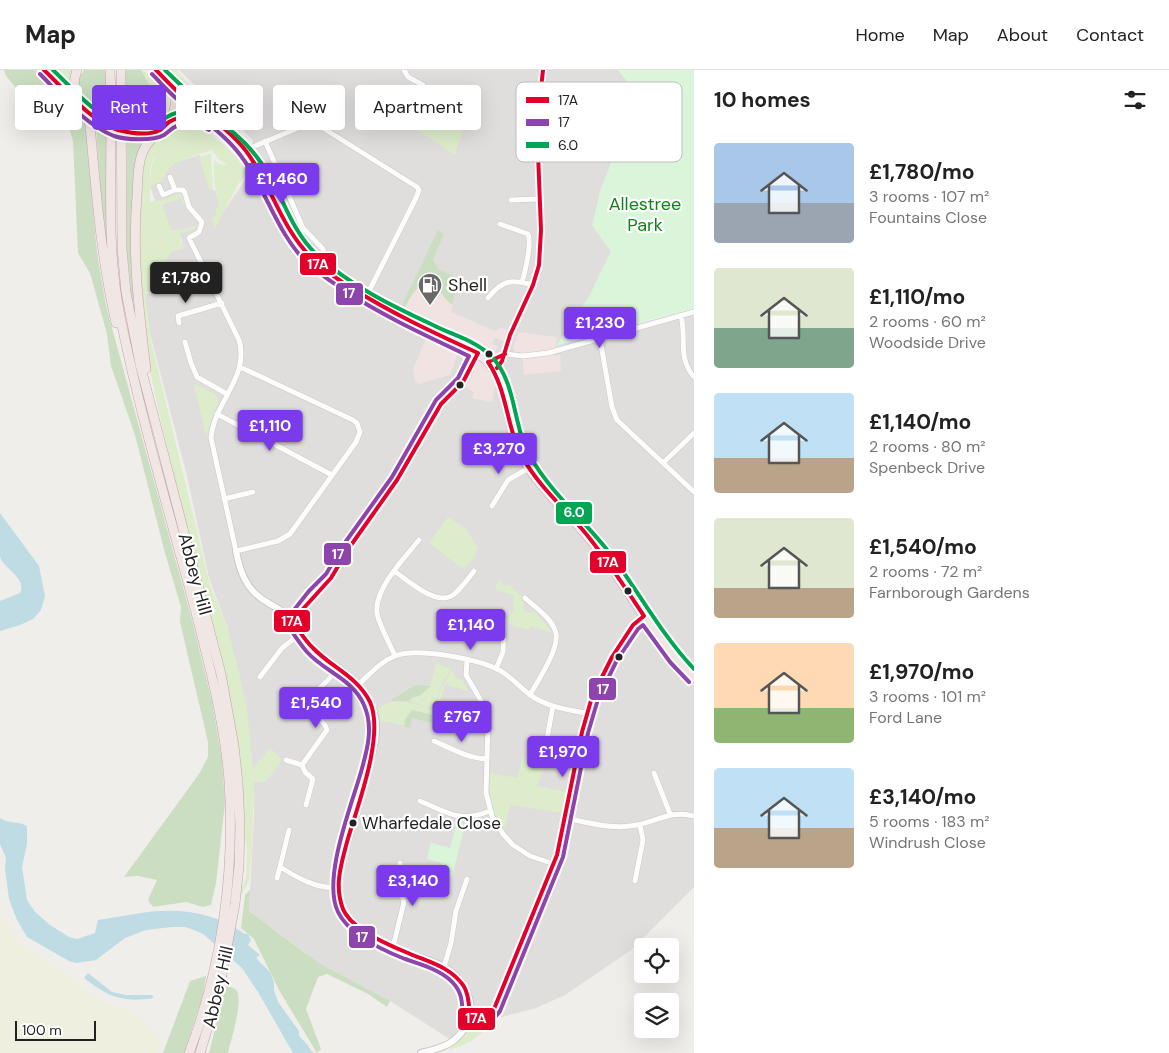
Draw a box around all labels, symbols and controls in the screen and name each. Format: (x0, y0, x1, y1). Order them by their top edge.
text: Map (25, 19, 76, 50)
text: Home (855, 23, 905, 47)
text: Map (933, 23, 969, 47)
text: About (997, 23, 1048, 47)
text: Contact (1076, 23, 1144, 47)
legend (516, 82, 682, 162)
chip: Buy (15, 85, 82, 130)
chip: Rent (92, 85, 166, 130)
chip: Filters (176, 85, 263, 130)
chip: New (273, 85, 345, 130)
chip: Apartment (355, 85, 481, 130)
text: 10 homes (714, 86, 811, 114)
icon: filters (1121, 86, 1149, 114)
text: 17A (558, 91, 578, 109)
text: 17 (558, 113, 570, 131)
text: 6.0 (558, 136, 578, 154)
text: £1,780/mo (869, 158, 974, 186)
pin: £1,460 (241, 162, 323, 205)
icon: home (754, 163, 814, 223)
text: £1,460 (256, 168, 308, 189)
text: 3 rooms · 107 m² (869, 186, 989, 207)
park label: Allestree Park (609, 192, 681, 237)
text: Fountains Close (869, 207, 987, 228)
line badge: 17A (299, 252, 337, 276)
text: 17A (307, 255, 329, 273)
pin: £1,780 (145, 262, 227, 304)
text: £1,780 (161, 267, 211, 288)
fuel station icon: Shell (417, 272, 443, 306)
place label: Shell (448, 273, 487, 297)
line badge: 17 (335, 282, 364, 306)
text: £1,110/mo (869, 283, 965, 311)
text: 17 (343, 284, 356, 302)
icon: home (754, 288, 814, 348)
pin: £1,230 (559, 306, 641, 349)
text: 2 rooms · 60 m² (869, 311, 986, 332)
text: £1,230 (575, 312, 625, 333)
text: Woodside Drive (869, 332, 986, 353)
unlabelled marker (484, 349, 494, 359)
unlabelled marker (455, 380, 465, 390)
text: £1,140/mo (869, 408, 971, 436)
pin: £1,110 (229, 410, 311, 452)
icon: home (754, 413, 814, 473)
text: £1,110 (249, 415, 291, 436)
pin: £3,270 (458, 432, 540, 475)
text: 2 rooms · 80 m² (869, 436, 986, 457)
text: £3,270 (473, 438, 525, 459)
text: Spenbeck Drive (869, 457, 985, 478)
line badge: 6.0 (555, 501, 593, 525)
text: 6.0 (563, 503, 585, 521)
street label: Abbey Hill (173, 530, 217, 618)
text: £1,540/mo (869, 533, 977, 561)
icon: home (754, 538, 814, 598)
line badge: 17 (323, 542, 352, 566)
text: 17 (332, 545, 345, 563)
line badge: 17A (589, 550, 627, 574)
text: 17A (597, 553, 619, 571)
text: 2 rooms · 72 m² (869, 561, 982, 582)
text: Farnborough Gardens (869, 582, 1030, 603)
unlabelled marker (623, 586, 633, 596)
pin: £1,140 (430, 608, 512, 651)
line badge: 17A (273, 609, 311, 633)
text: 17A (281, 612, 303, 630)
text: £1,140 (447, 614, 495, 635)
unlabelled marker (614, 652, 624, 662)
text: £1,970/mo (869, 658, 974, 686)
icon: home (754, 663, 814, 723)
line badge: 17 (588, 677, 617, 701)
text: 17 (597, 680, 610, 698)
pin: £1,540 (275, 686, 357, 729)
text: 3 rooms · 101 m² (869, 686, 986, 707)
text: £1,540 (290, 692, 342, 713)
pin: £767 (432, 700, 492, 743)
text: £767 (443, 706, 481, 727)
text: Ford Lane (869, 707, 942, 728)
pin: £1,970 (522, 736, 604, 778)
text: £1,970 (538, 741, 588, 762)
text: £3,140/mo (869, 783, 976, 811)
icon: home (754, 788, 814, 848)
text: 5 rooms · 183 m² (869, 811, 990, 832)
place label: Wharfedale Close (362, 812, 501, 834)
marker: Wharfedale Close (348, 818, 358, 828)
text: Windrush Close (869, 832, 986, 853)
pin: £3,140 (372, 864, 454, 907)
text: £3,140 (387, 870, 439, 891)
line badge: 17 (348, 925, 376, 949)
text: 17 (356, 928, 369, 946)
map controls (634, 938, 679, 1038)
button: locate (634, 938, 679, 983)
street label: Abbey Hill (197, 943, 239, 1031)
button: layers (634, 993, 679, 1038)
line badge: 17A (457, 1007, 496, 1031)
text: 17A (465, 1009, 487, 1027)
scale bar (15, 1018, 96, 1041)
text: 100 m (22, 1021, 62, 1039)

